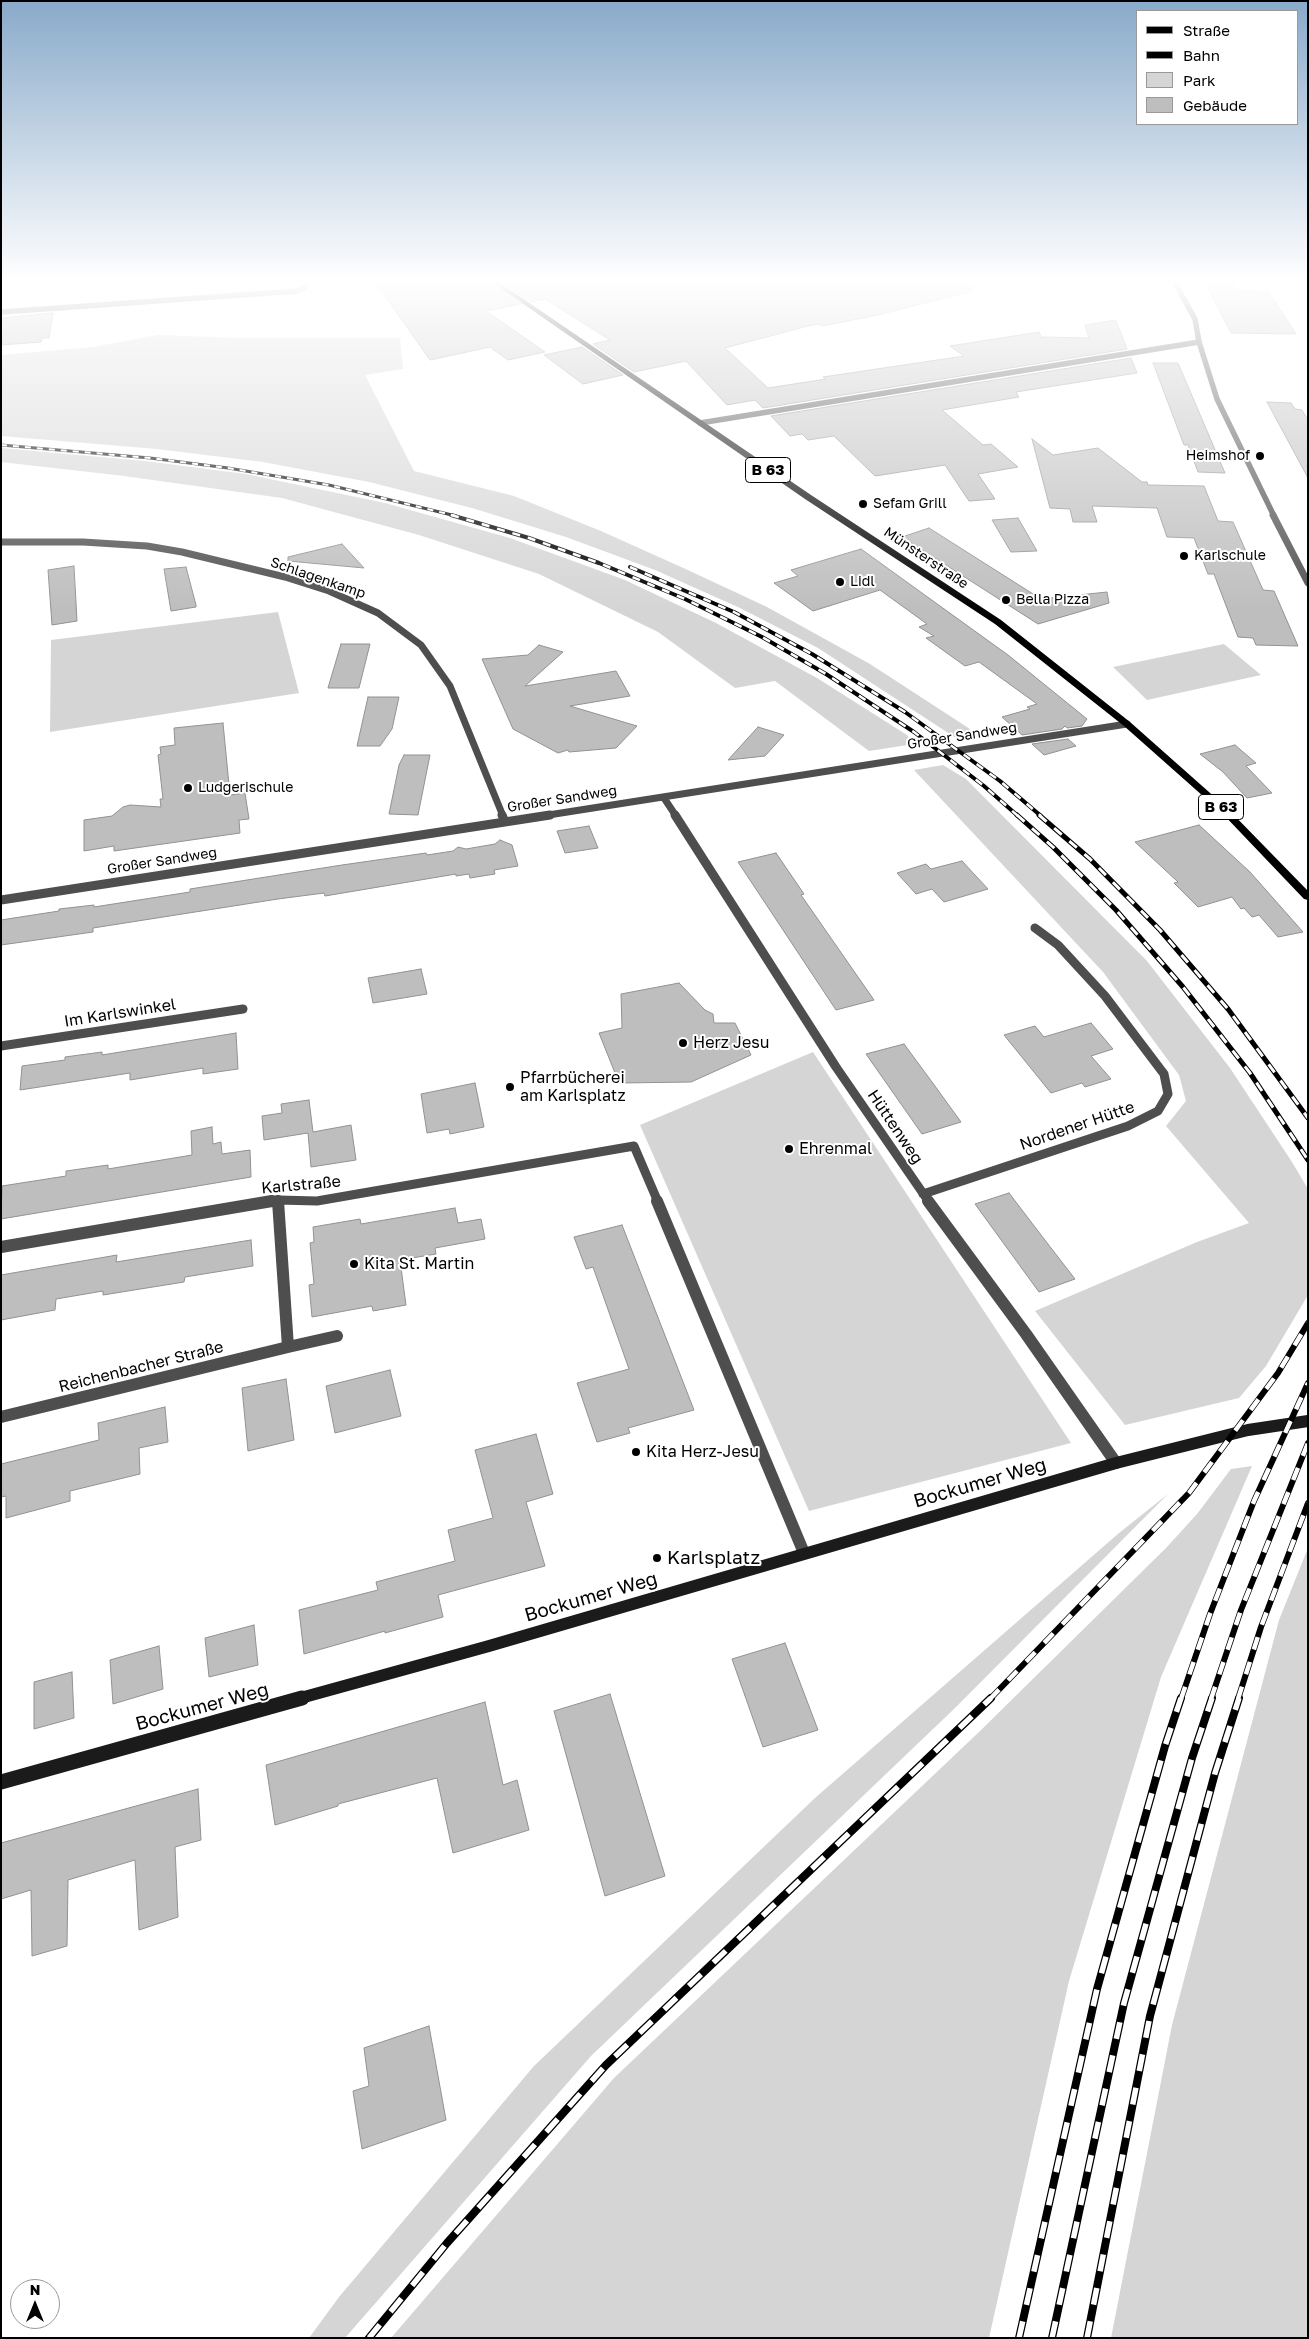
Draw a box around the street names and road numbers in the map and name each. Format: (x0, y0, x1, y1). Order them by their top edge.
road number: B 63 (746, 458, 790, 482)
street label: Münsterstraße (881, 524, 971, 592)
street label: Schlagenkamp (268, 554, 368, 602)
street label: Großer Sandweg (906, 719, 1018, 753)
street label: Großer Sandweg (506, 782, 618, 816)
road number: B 63 (1198, 794, 1244, 820)
street label: Großer Sandweg (106, 844, 218, 878)
street label: Im Karlswinkel (63, 995, 177, 1031)
street label: Hüttenweg (863, 1086, 927, 1168)
street label: Nordener Hütte (1017, 1097, 1137, 1155)
street label: Karlstraße (260, 1172, 342, 1198)
street label: Reichenbacher Straße (57, 1337, 225, 1397)
street label: Bockumer Weg (911, 1453, 1049, 1513)
street label: Bockumer Weg (522, 1567, 660, 1627)
street label: Bockumer Weg (133, 1678, 271, 1736)

